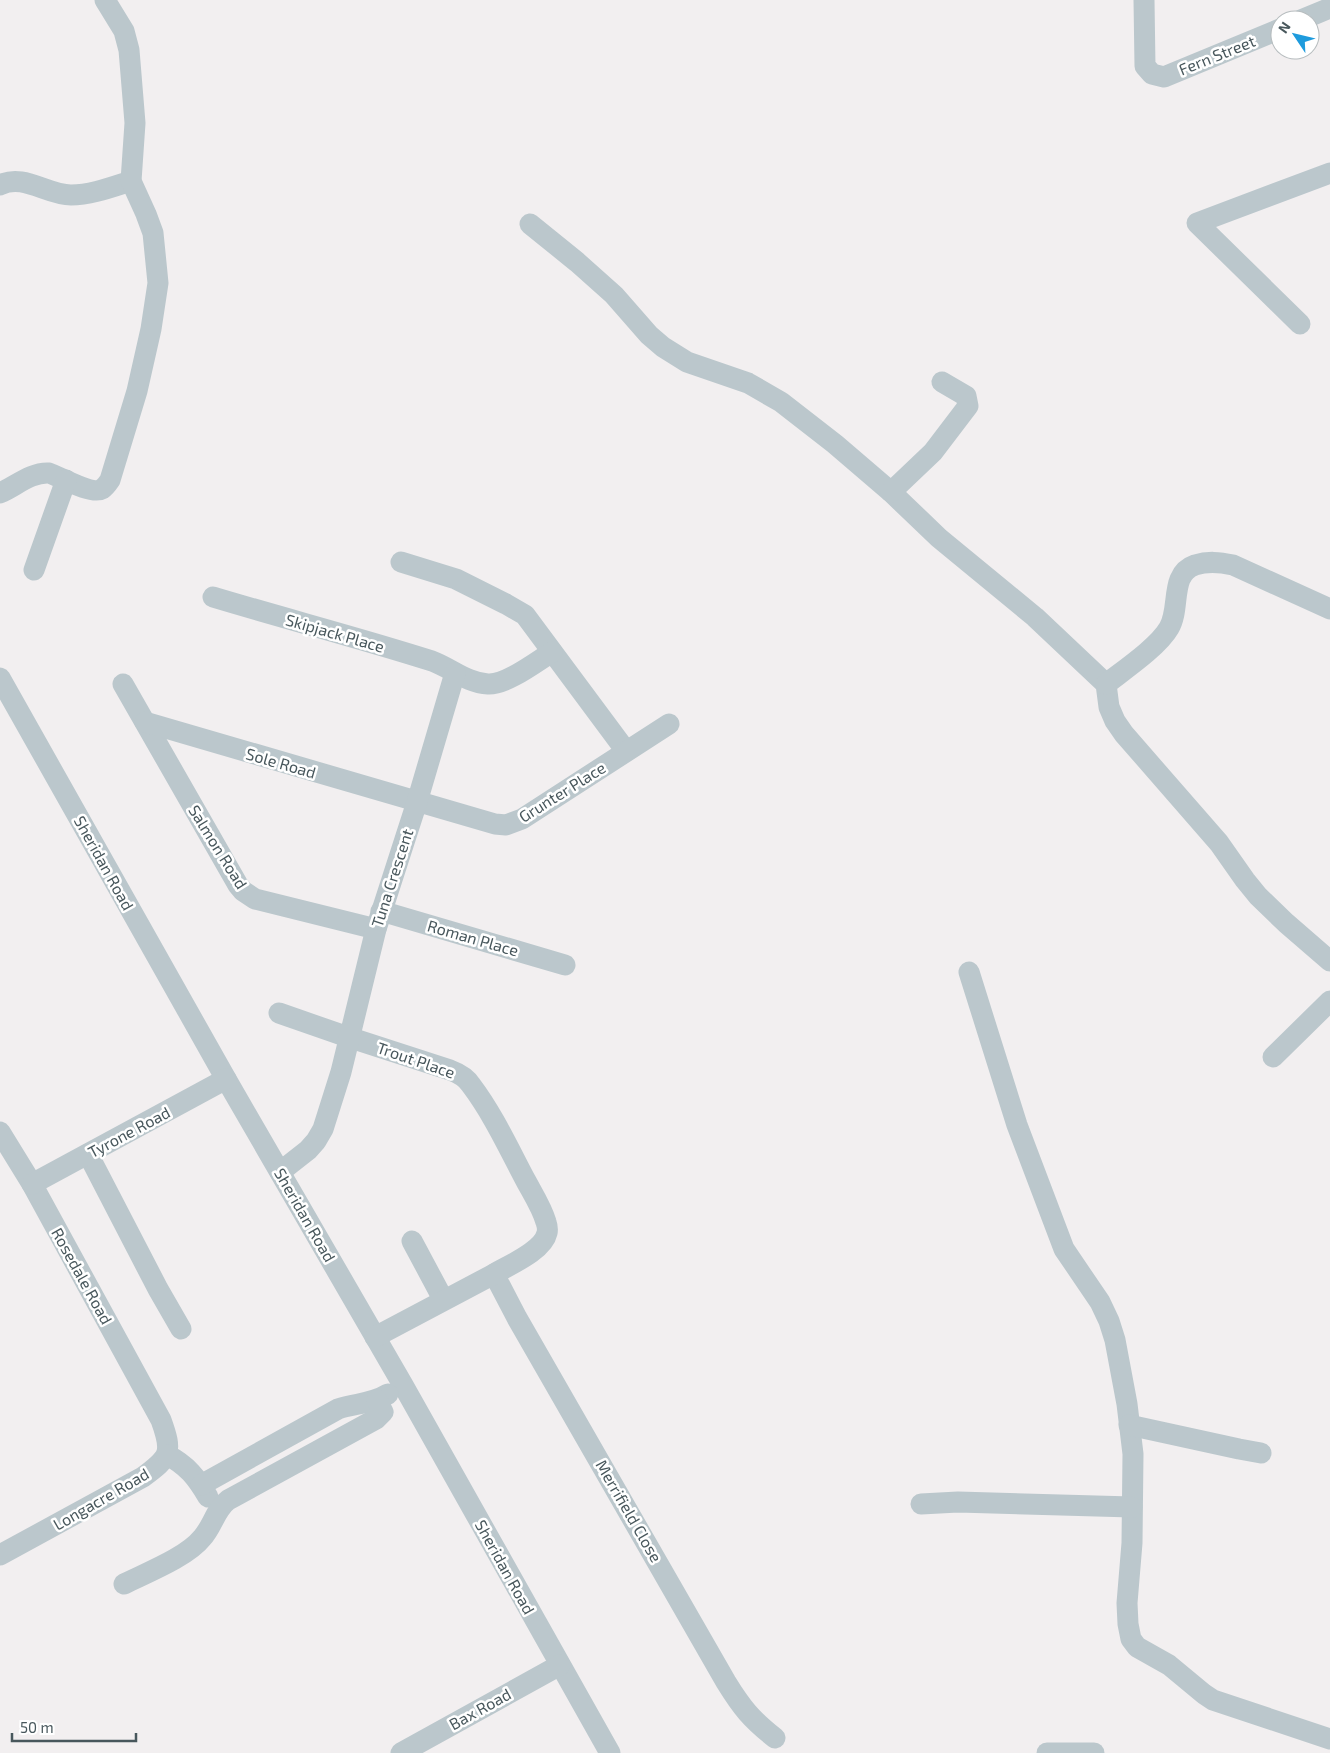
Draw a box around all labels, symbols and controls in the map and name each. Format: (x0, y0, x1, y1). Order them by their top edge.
north arrow (1270, 10, 1320, 60)
text: N (1274, 18, 1294, 36)
street label: Fern Street (1176, 31, 1258, 78)
street label: Skipjack Place (283, 609, 387, 657)
street label: Sole Road (244, 743, 318, 782)
street label: Grunter Place (515, 757, 609, 826)
street label: Salmon Road (185, 801, 252, 892)
street label: Sheridan Road (71, 812, 138, 913)
street label: Tuna Crescent (367, 826, 416, 929)
street label: Roman Place (425, 915, 521, 960)
street label: Trout Place (375, 1037, 458, 1082)
street label: Tyrone Road (84, 1102, 173, 1161)
street label: Sheridan Road (271, 1165, 340, 1265)
street label: Rosedale Road (48, 1224, 117, 1327)
street label: Merrifield Close (592, 1456, 666, 1565)
street label: Longacre Road (50, 1464, 152, 1534)
street label: Sheridan Road (472, 1516, 539, 1617)
street label: Bax Road (446, 1684, 514, 1733)
scale bar (12, 1710, 136, 1742)
text: 50 m (20, 1718, 54, 1736)

